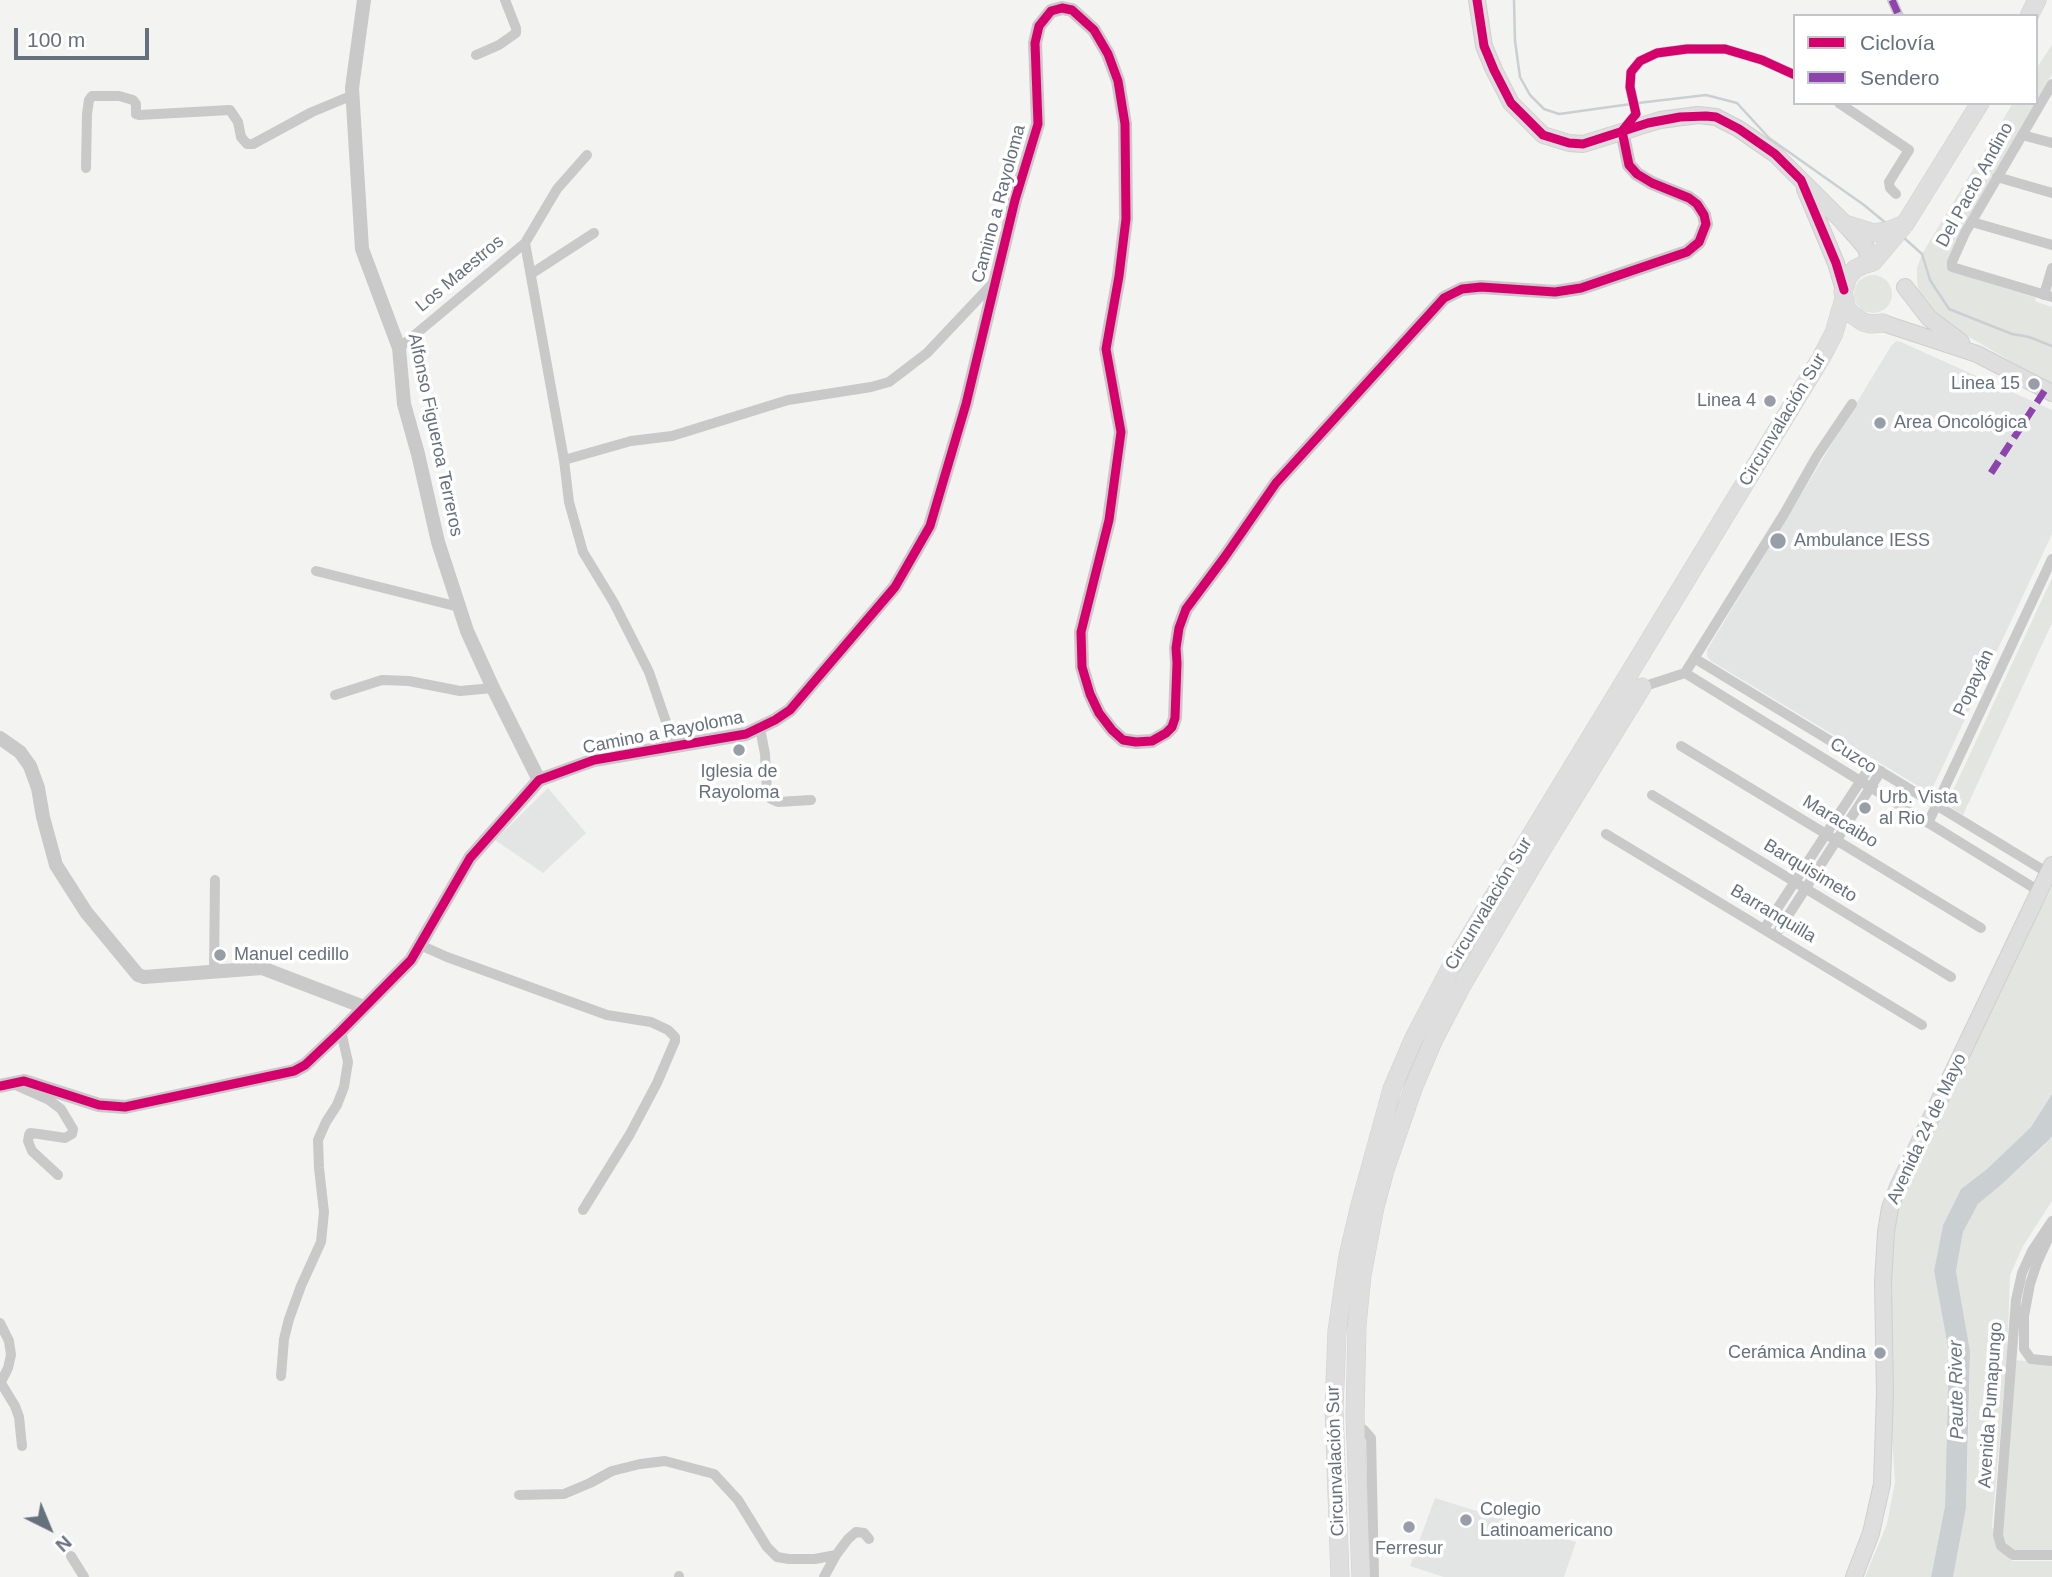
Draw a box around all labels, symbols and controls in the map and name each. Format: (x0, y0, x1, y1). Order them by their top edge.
scale bar (18, 14, 152, 58)
legend (1793, 14, 2038, 105)
text: 100 m (27, 28, 85, 51)
text: Ciclovía (1860, 31, 1935, 54)
text: Sendero (1860, 66, 1939, 89)
street label: Del Pacto Andino (1932, 119, 2018, 251)
street label: Camino a Rayoloma (967, 122, 1031, 286)
street label: Los Maestros (412, 231, 508, 317)
street label: Alfonso Figueroa Terreros (403, 331, 467, 539)
street label: Circunvalación Sur (1735, 350, 1831, 490)
place label: Linea 15 (1951, 373, 2020, 395)
marker: Linea 15 (2026, 376, 2042, 392)
place label: Linea 4 (1697, 390, 1756, 412)
marker: Linea 4 (1762, 393, 1778, 409)
place label: Area Oncológica (1894, 412, 2027, 434)
marker: Area Oncológica (1872, 415, 1888, 431)
place label: Ambulance IESS (1794, 530, 1930, 552)
marker: Ambulance IESS (1768, 531, 1788, 551)
street label: Popayán (1949, 646, 1999, 720)
street label: Camino a Rayoloma (581, 707, 745, 759)
street label: Cuzco (1826, 733, 1880, 779)
marker: Iglesia de Rayoloma (731, 742, 747, 758)
place label: Iglesia de Rayoloma (698, 761, 780, 804)
place label: Urb. Vista al Rio (1879, 787, 1958, 830)
street label: Maracaibo (1798, 791, 1882, 853)
marker: Urb. Vista al Rio (1857, 800, 1873, 816)
street label: Circunvalación Sur (1441, 834, 1537, 974)
street label: Barquisimeto (1759, 835, 1861, 907)
street label: Barranquilla (1726, 880, 1820, 948)
place label: Manuel cedillo (234, 944, 349, 966)
marker: Manuel cedillo (212, 947, 228, 963)
street label: Avenida 24 de Mayo (1883, 1050, 1971, 1208)
street label: Avenida Pumapungo (1974, 1321, 2008, 1489)
water label: Paute River (1945, 1340, 1969, 1440)
place label: Cerámica Andina (1728, 1342, 1866, 1364)
marker: Cerámica Andina (1872, 1345, 1888, 1361)
street label: Circunvalación Sur (1323, 1385, 1349, 1537)
north arrow (14, 1493, 84, 1563)
place label: Colegio Latinoamericano (1480, 1499, 1613, 1542)
marker: Colegio Latinoamericano (1458, 1512, 1474, 1528)
marker: Ferresur (1401, 1519, 1417, 1535)
text: N (51, 1531, 76, 1556)
place label: Ferresur (1375, 1538, 1443, 1560)

